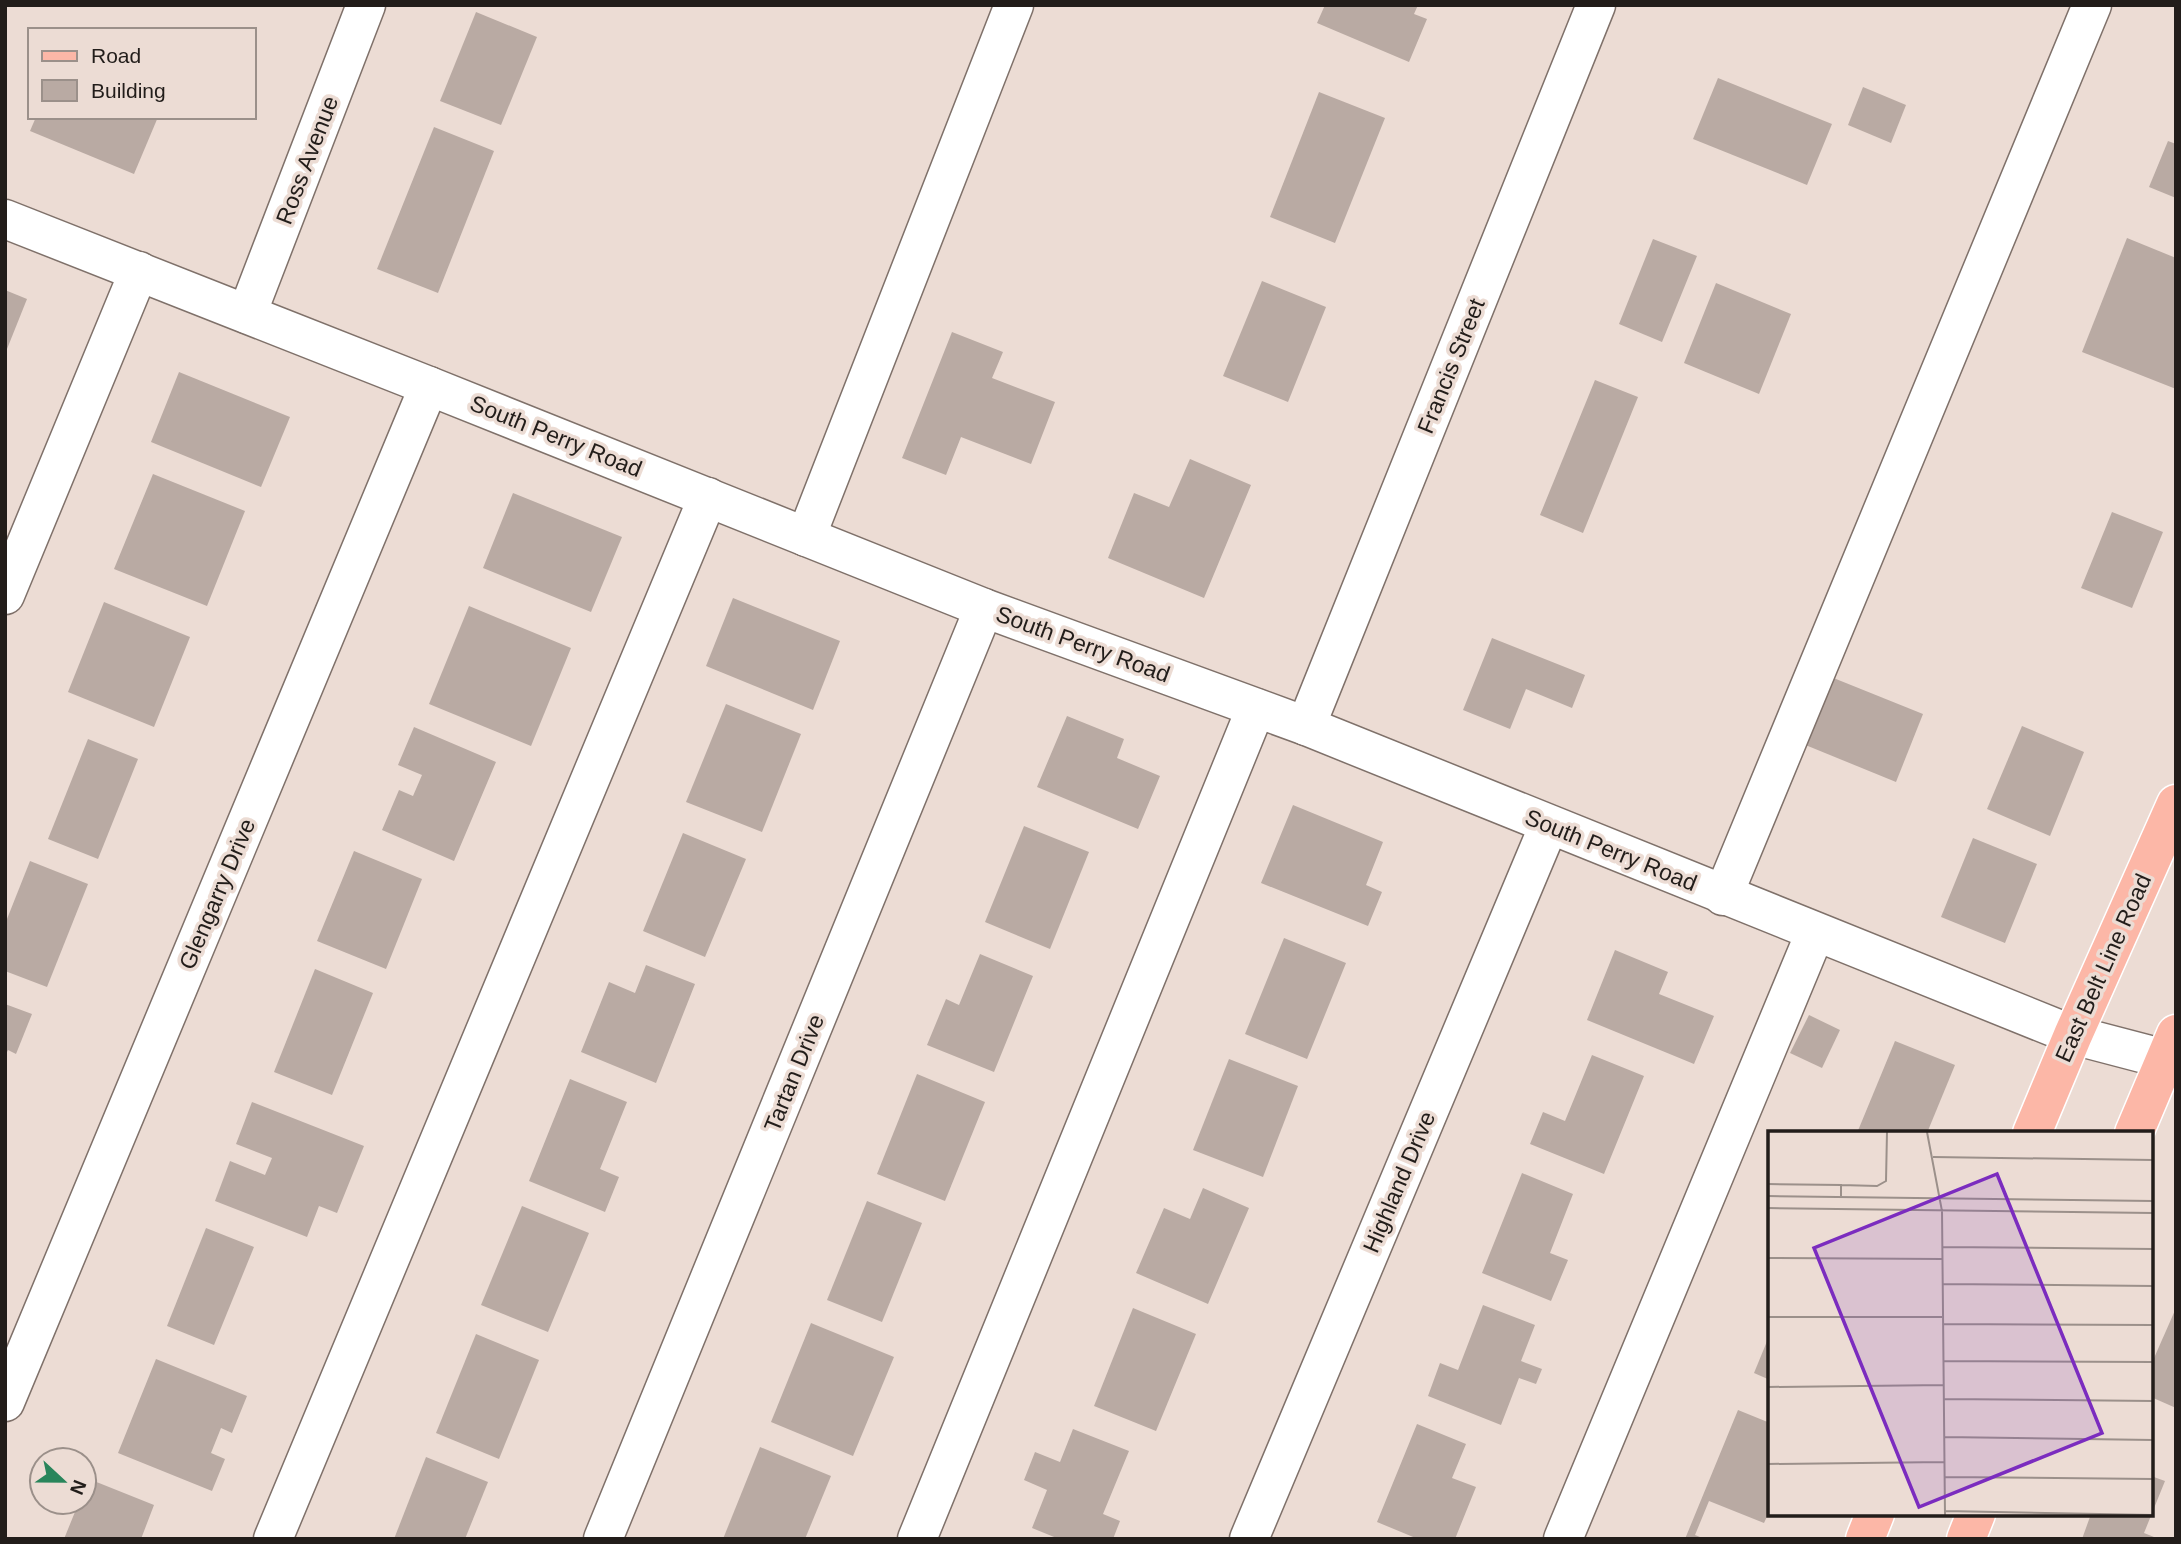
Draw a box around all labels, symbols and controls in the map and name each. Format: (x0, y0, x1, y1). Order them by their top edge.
legend (28, 28, 256, 119)
text: Road (91, 44, 141, 67)
text: Building (91, 79, 166, 102)
street label: Ross Avenue (271, 92, 343, 228)
street label: Francis Street (1412, 294, 1490, 437)
street label: South Perry Road (466, 390, 646, 482)
street label: South Perry Road (993, 601, 1173, 687)
street label: South Perry Road (1521, 804, 1701, 896)
street label: Glengarry Drive (174, 815, 260, 973)
street label: East Belt Line Road (2050, 870, 2156, 1066)
street label: Tartan Drive (759, 1011, 829, 1135)
street label: Highland Drive (1358, 1107, 1440, 1257)
inset map (1768, 1131, 2153, 1516)
north arrow (28, 1446, 98, 1516)
text: N (66, 1477, 91, 1497)

